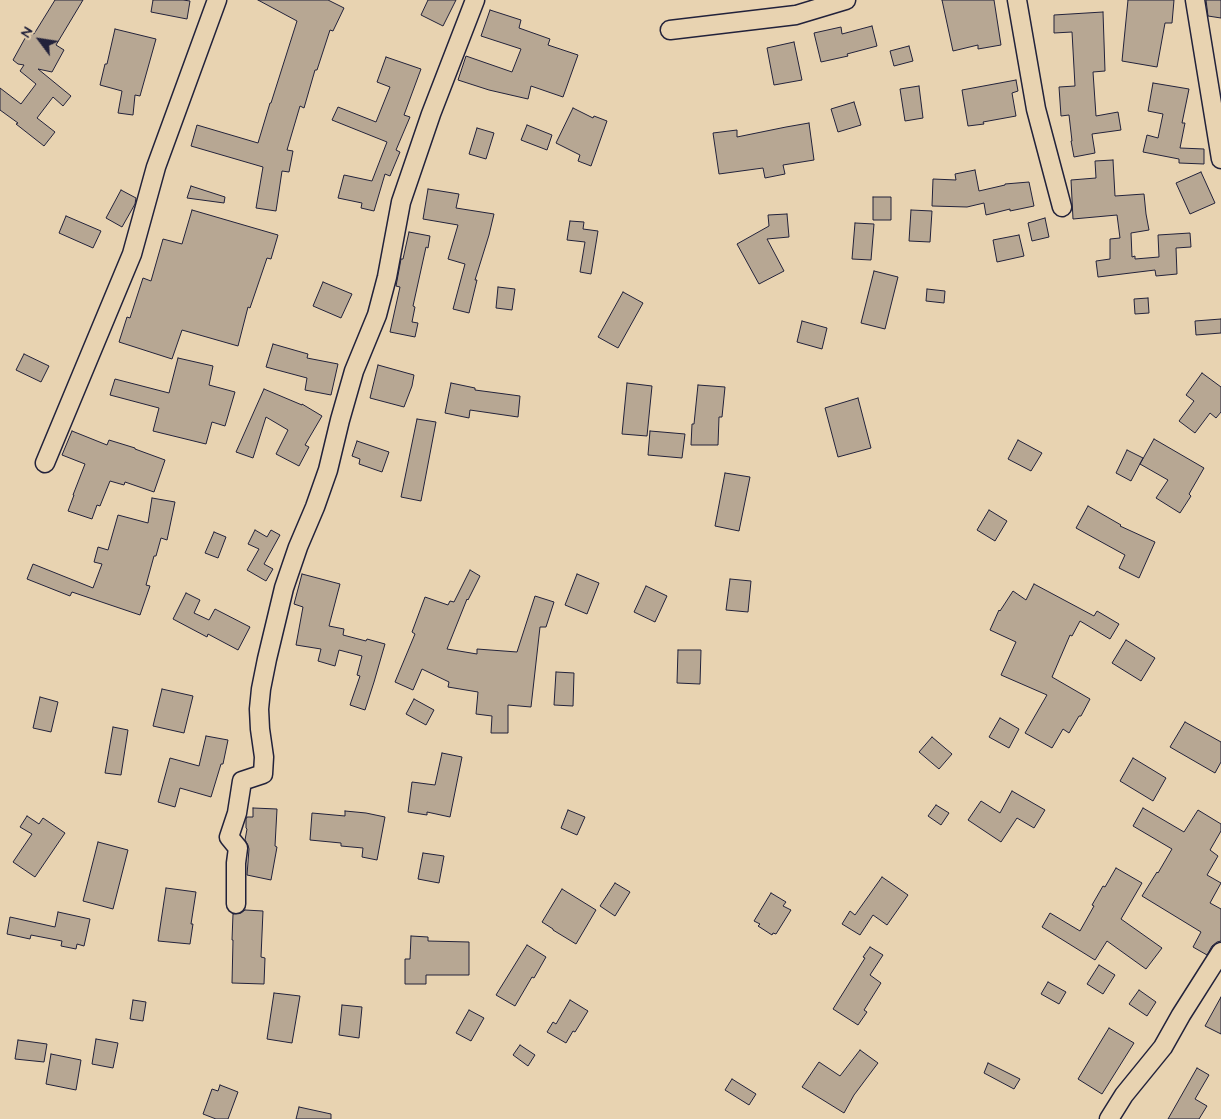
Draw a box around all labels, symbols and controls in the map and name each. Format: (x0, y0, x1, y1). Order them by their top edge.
north arrow (15, 15, 65, 65)
text: N (16, 23, 38, 41)

